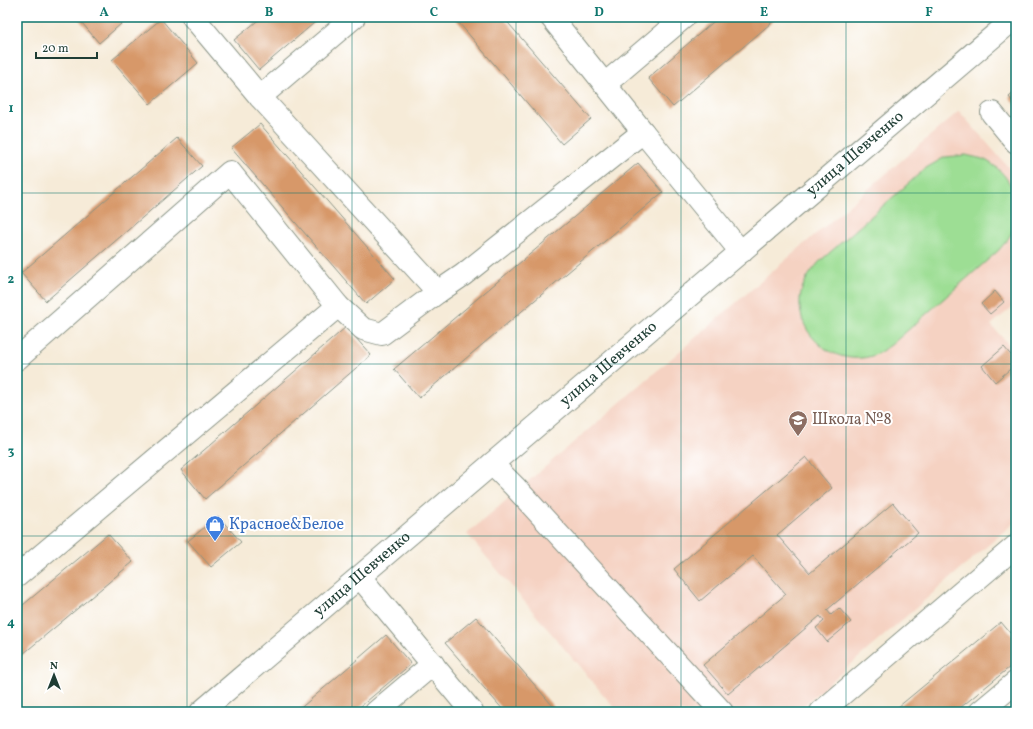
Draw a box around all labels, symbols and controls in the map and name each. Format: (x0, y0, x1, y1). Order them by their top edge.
text: A (99, 4, 109, 22)
text: B (265, 4, 274, 22)
text: C (430, 4, 438, 22)
text: D (594, 4, 604, 22)
text: E (760, 4, 768, 22)
text: F (925, 4, 933, 22)
scale bar (36, 34, 97, 60)
text: 20 m (42, 41, 69, 57)
text: 1 (8, 100, 14, 118)
street label: улица Шевченко (802, 106, 909, 202)
text: 2 (8, 271, 15, 289)
street label: улица Шевченко (555, 316, 662, 412)
school or university icon: Школа №8 (787, 409, 809, 437)
place label: Школа №8 (812, 409, 892, 431)
text: 3 (8, 443, 15, 461)
shop icon: Красное&Белое (204, 514, 226, 542)
place label: Красное&Белое (229, 514, 344, 536)
street label: улица Шевченко (309, 527, 416, 622)
text: 4 (7, 614, 15, 632)
north arrow (34, 655, 74, 695)
text: N (50, 659, 58, 674)

